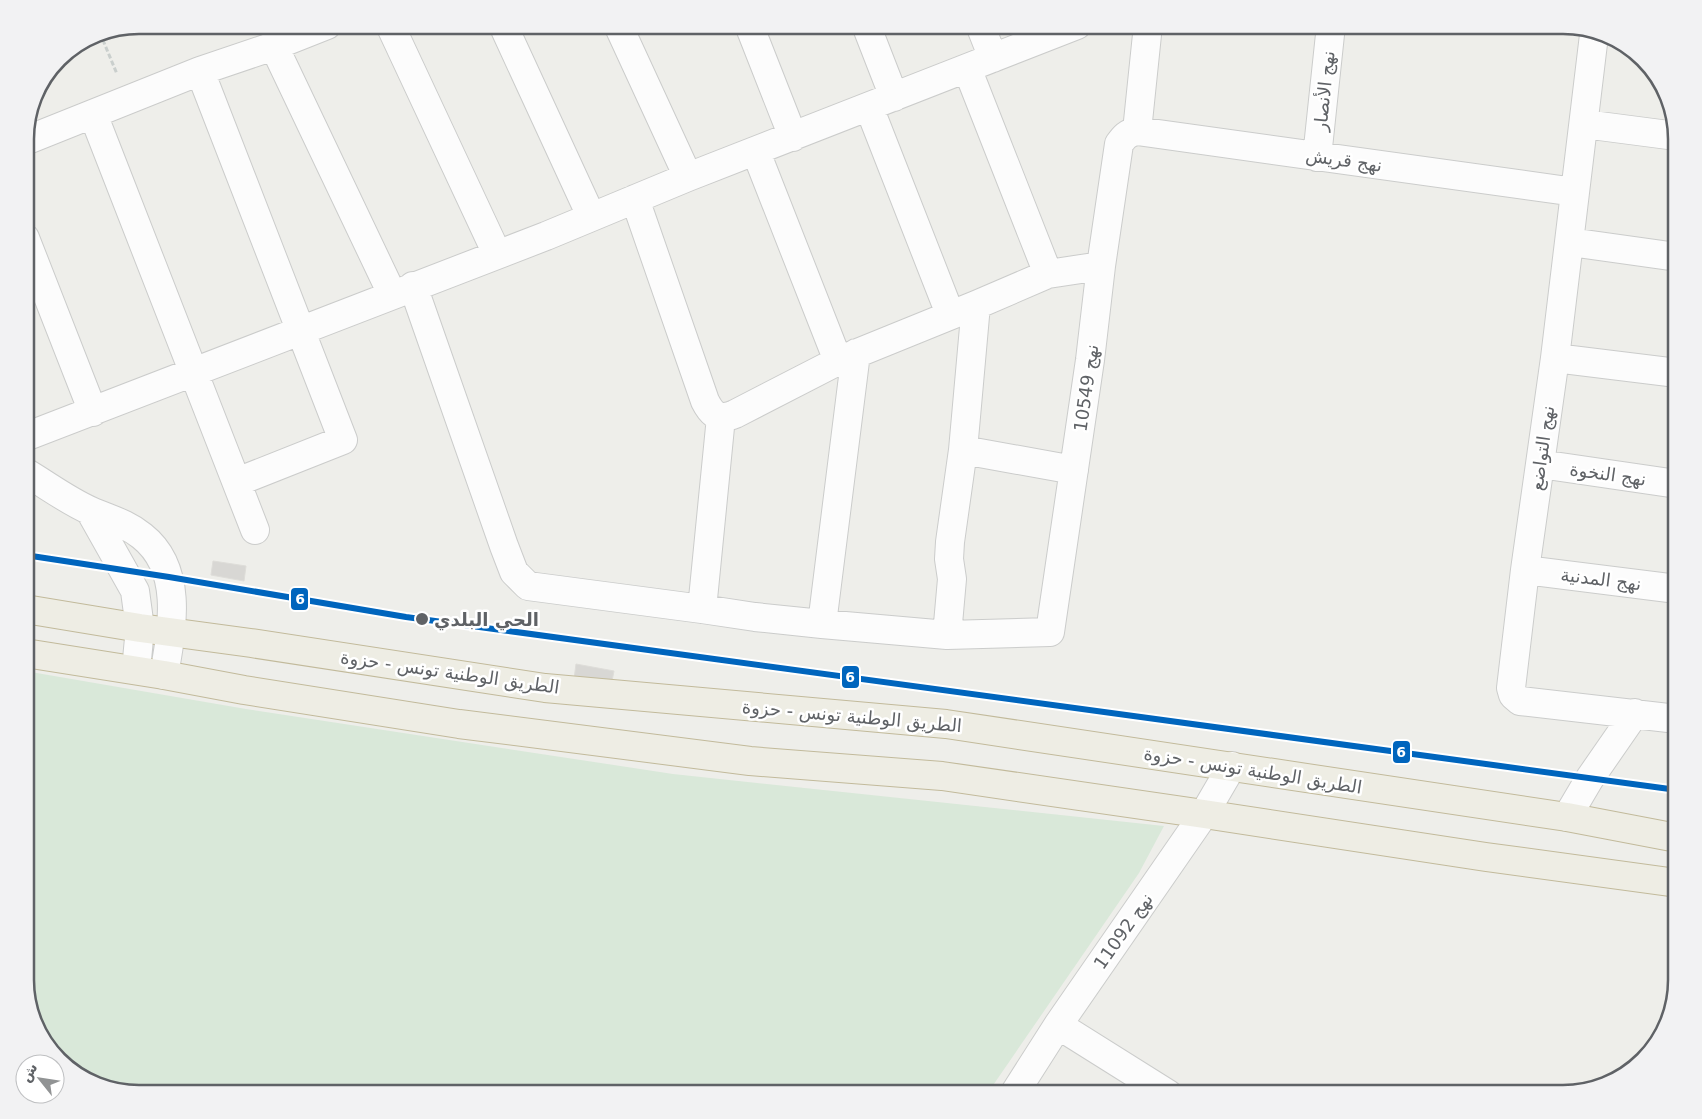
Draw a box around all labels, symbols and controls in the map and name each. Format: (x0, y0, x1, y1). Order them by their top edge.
street label: نهج الأنصار (1309, 50, 1340, 133)
street label: نهج قريش (1304, 144, 1384, 177)
street label: نهج 10549 (1069, 343, 1104, 433)
street label: نهج التواضع (1526, 404, 1559, 492)
street label: نهج النخوة (1568, 458, 1648, 491)
street label: نهج المدنية (1559, 564, 1643, 595)
line badge: 6 (290, 587, 309, 611)
text: 6 (295, 591, 305, 607)
place label: الحي البلدي (434, 609, 539, 631)
marker: الحي البلدي (414, 611, 430, 627)
street label: الطريق الوطنية تونس - حزوة (339, 646, 561, 699)
line badge: 6 (841, 665, 860, 689)
text: 6 (845, 669, 855, 685)
street label: الطريق الوطنية تونس - حزوة (741, 696, 963, 737)
line badge: 6 (1392, 740, 1411, 764)
street label: الطريق الوطنية تونس - حزوة (1142, 742, 1364, 799)
text: 6 (1396, 744, 1406, 760)
street label: نهج 11092 (1089, 889, 1158, 974)
north arrow (15, 1054, 65, 1104)
text: ش (17, 1060, 41, 1085)

